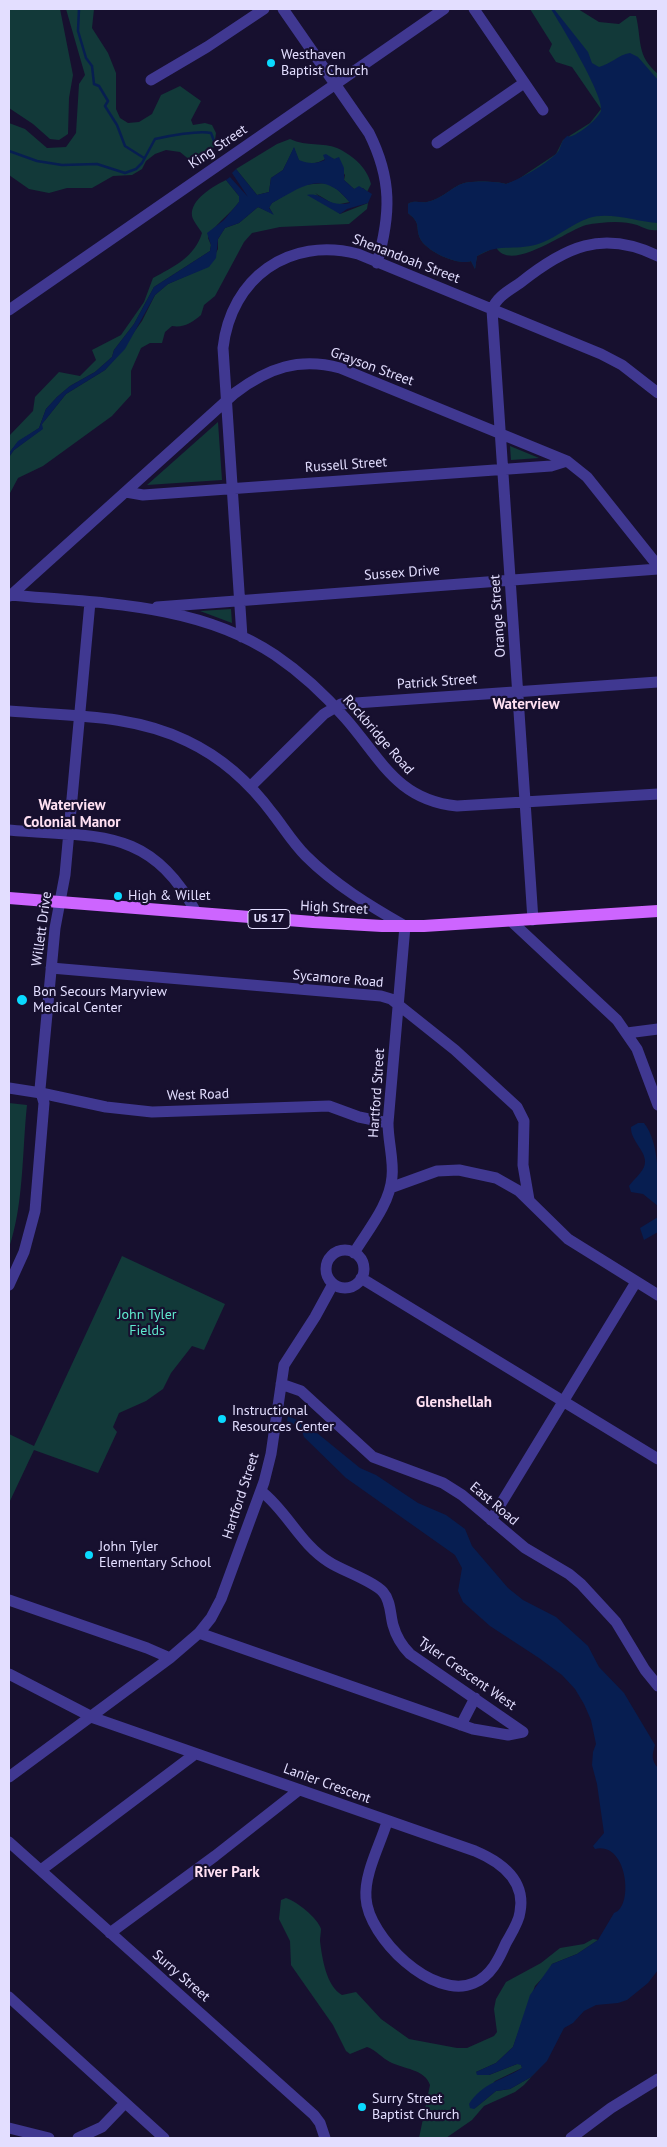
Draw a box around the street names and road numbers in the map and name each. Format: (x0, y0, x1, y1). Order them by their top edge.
street label: King Street (186, 121, 250, 173)
street label: Shenandoah Street (350, 231, 462, 287)
street label: Grayson Street (328, 344, 416, 390)
street label: Russell Street (304, 454, 388, 476)
street label: Sussex Drive (364, 562, 440, 584)
street label: Orange Street (487, 574, 509, 658)
street label: Patrick Street (396, 671, 478, 693)
street label: Rockbridge Road (339, 692, 417, 778)
street label: Willett Drive (28, 891, 56, 967)
street label: High Street (300, 898, 368, 918)
road number: US 17 (248, 910, 290, 929)
street label: Sycamore Road (292, 967, 384, 991)
street label: Hartford Street (365, 1048, 389, 1138)
street label: West Road (167, 1086, 229, 1104)
street label: Hartford Street (219, 1451, 263, 1541)
street label: East Road (466, 1479, 522, 1529)
street label: Tyler Crescent West (415, 1634, 519, 1714)
street label: Lanier Crescent (281, 1760, 373, 1808)
street label: Surry Street (149, 1947, 213, 2005)

